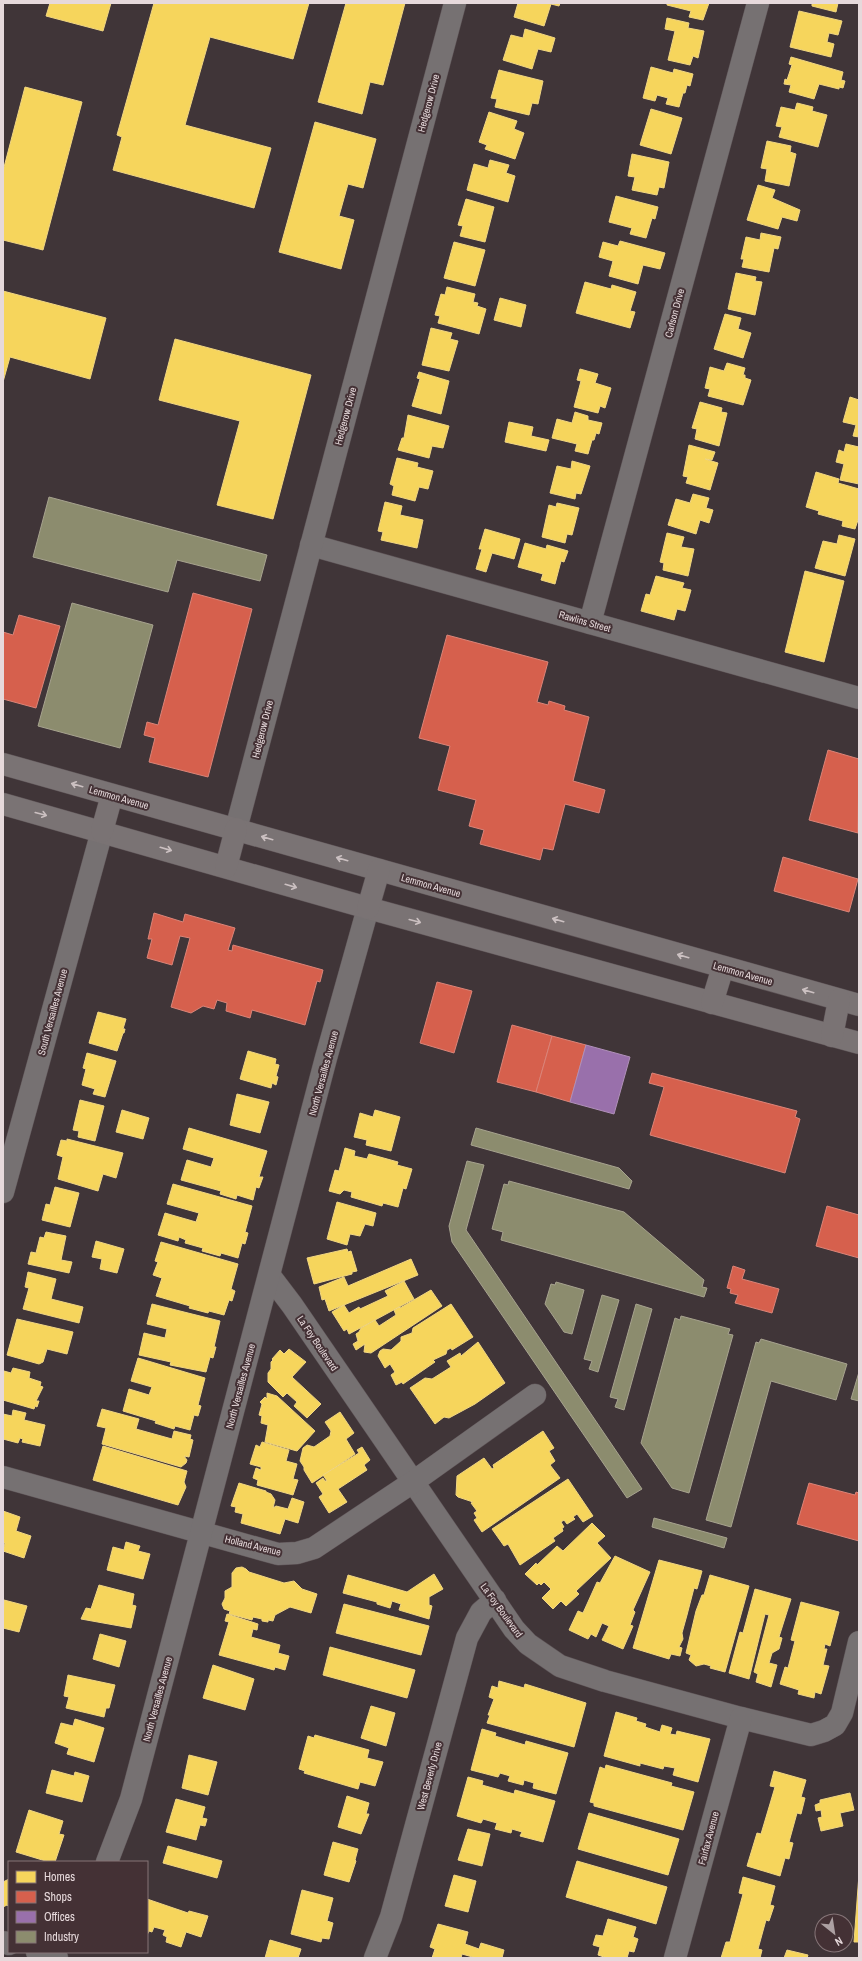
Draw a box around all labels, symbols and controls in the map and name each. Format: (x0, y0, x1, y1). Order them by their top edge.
street label: Hedgerow Drive (415, 72, 443, 133)
street label: Carlson Drive (662, 287, 687, 339)
street label: Hedgerow Drive (332, 385, 360, 446)
street label: Rawlins Street (557, 608, 613, 635)
street label: Hedgerow Drive (249, 698, 276, 759)
one-way arrow (71, 781, 84, 789)
street label: Lemmon Avenue (88, 783, 151, 812)
one-way arrow (34, 811, 47, 818)
one-way arrow (261, 834, 274, 841)
one-way arrow (159, 846, 172, 853)
one-way arrow (335, 855, 348, 863)
street label: Lemmon Avenue (400, 871, 463, 900)
one-way arrow (284, 883, 297, 890)
one-way arrow (551, 916, 564, 923)
one-way arrow (409, 918, 422, 926)
one-way arrow (677, 952, 690, 959)
street label: Lemmon Avenue (712, 959, 775, 988)
street label: South Versailles Avenue (35, 967, 70, 1057)
one-way arrow (802, 987, 815, 994)
street label: North Versailles Avenue (306, 1029, 341, 1117)
street label: La Foy Boulevard (294, 1313, 341, 1373)
street label: North Versailles Avenue (223, 1342, 258, 1430)
street label: Holland Avenue (224, 1532, 283, 1559)
street label: La Foy Boulevard (478, 1581, 526, 1640)
street label: North Versailles Avenue (140, 1655, 175, 1743)
street label: West Beverly Drive (414, 1740, 445, 1812)
street label: Fairfax Avenue (695, 1810, 722, 1866)
legend (8, 1861, 148, 1953)
text: Homes (44, 1869, 75, 1885)
text: Shops (44, 1889, 72, 1905)
text: Offices (44, 1909, 75, 1925)
north arrow (814, 1913, 854, 1953)
text: Industry (44, 1929, 79, 1945)
text: N (833, 1934, 845, 1949)

